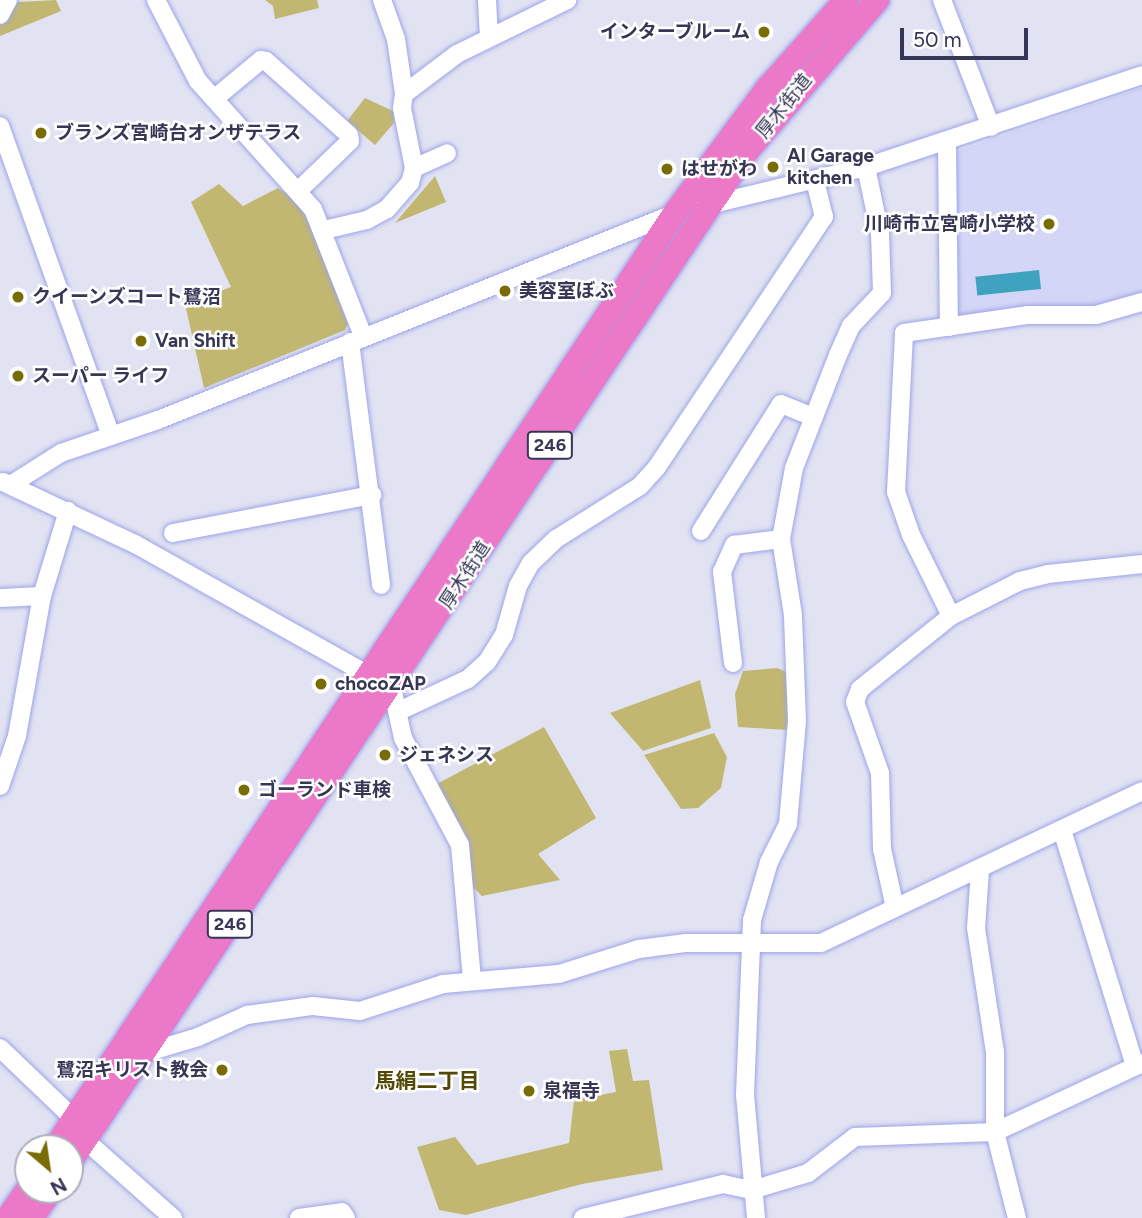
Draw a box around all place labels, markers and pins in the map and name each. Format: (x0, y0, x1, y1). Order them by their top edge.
place label: インターブルーム (598, 21, 750, 43)
marker: インターブルーム (756, 24, 772, 40)
place label: ブランズ宮崎台オンザテラス (55, 122, 302, 144)
marker: ブランズ宮崎台オンザテラス (33, 125, 49, 141)
place label: AI Garage kitchen (787, 145, 874, 189)
place label: はせがわ (681, 158, 757, 180)
marker: AI Garage kitchen (765, 159, 781, 175)
marker: はせがわ (659, 161, 675, 177)
place label: 川崎市立宮崎小学校 (864, 213, 1035, 235)
marker: 川崎市立宮崎小学校 (1041, 216, 1057, 232)
place label: 美容室ぼぶ (519, 280, 614, 302)
marker: 美容室ぼぶ (497, 283, 513, 299)
place label: クイーンズコート鷺沼 (32, 286, 222, 308)
marker: クイーンズコート鷺沼 (10, 289, 26, 305)
place label: Van Shift (155, 330, 236, 352)
marker: Van Shift (133, 333, 149, 349)
place label: スーパー ライフ (32, 365, 170, 387)
marker: スーパー ライフ (10, 368, 26, 384)
place label: chocoZAP (335, 673, 426, 695)
marker: chocoZAP (313, 676, 329, 692)
place label: ジェネシス (399, 744, 494, 766)
marker: ジェネシス (377, 747, 393, 763)
place label: ゴーランド車検 (258, 779, 391, 801)
marker: ゴーランド車検 (236, 782, 252, 798)
place label: 鷺沼キリスト教会 (56, 1059, 208, 1081)
marker: 鷺沼キリスト教会 (214, 1062, 230, 1078)
place label: 泉福寺 (543, 1080, 600, 1102)
marker: 泉福寺 (521, 1083, 537, 1099)

